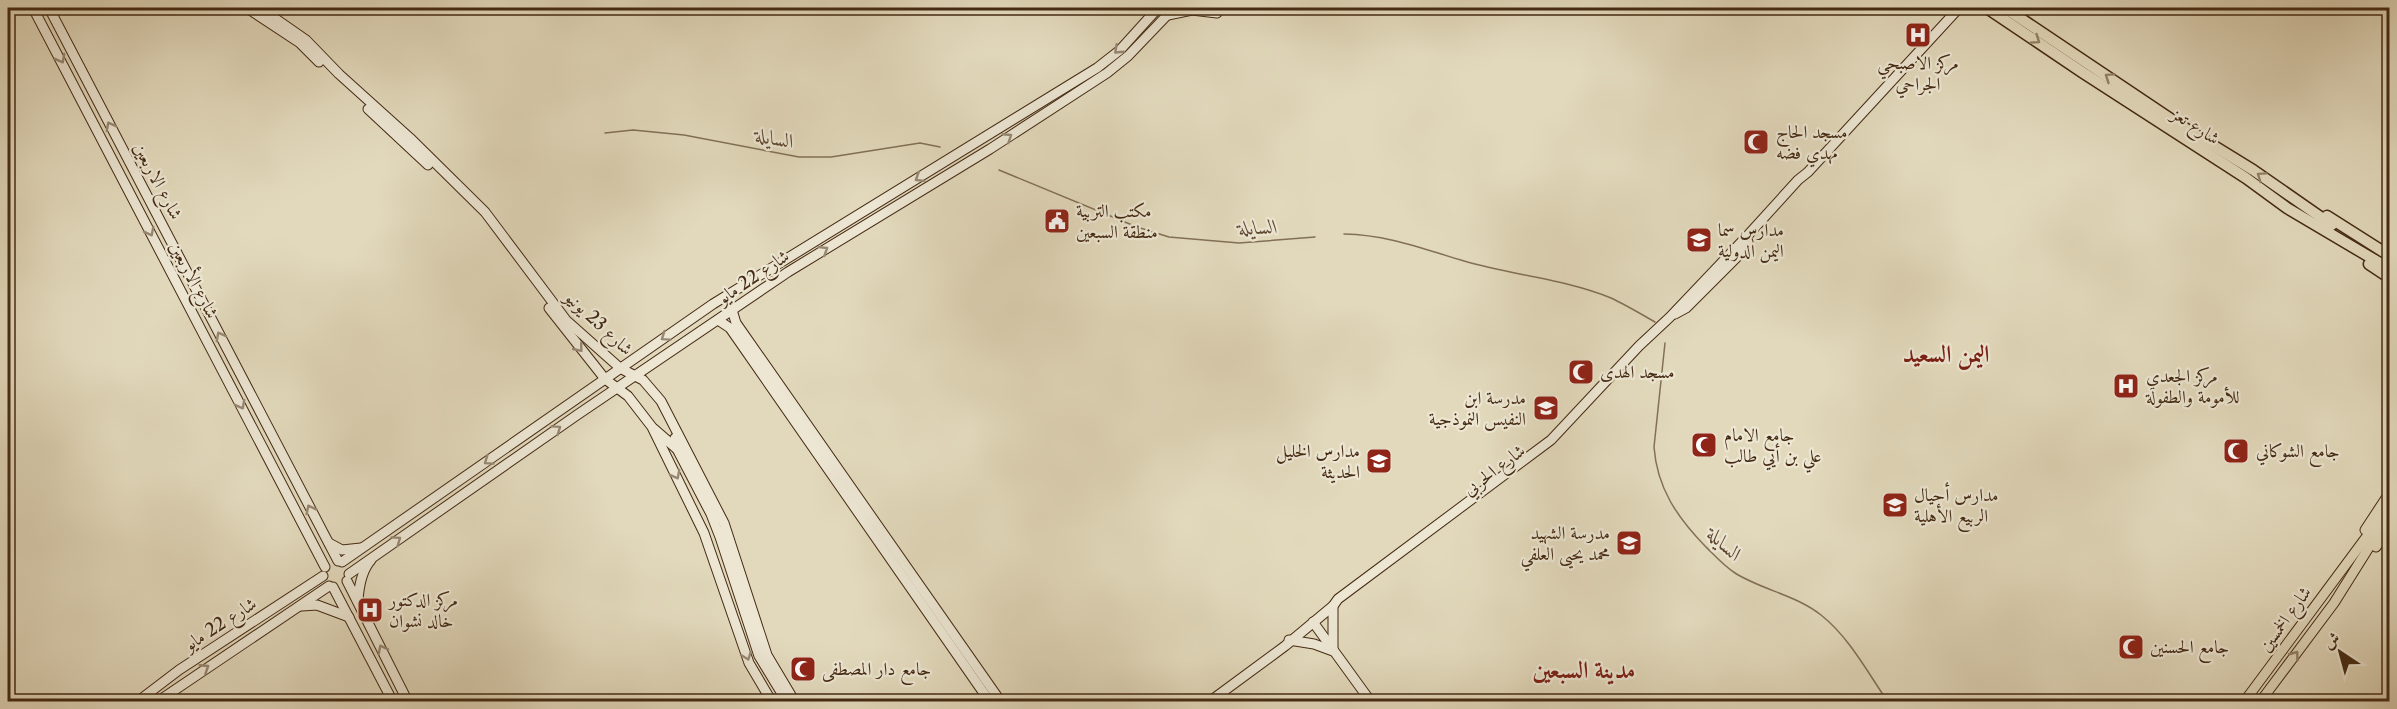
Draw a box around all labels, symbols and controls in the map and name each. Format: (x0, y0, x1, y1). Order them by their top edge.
hospital icon: مركز الاصبحي الجراحي (1903, 20, 1933, 50)
one-way arrow (2029, 33, 2040, 44)
one-way arrow (1114, 43, 1125, 54)
place label: مركز الاصبحي الجراحي (1877, 52, 1959, 99)
one-way arrow (54, 53, 65, 63)
one-way arrow (2105, 73, 2115, 85)
street label: شارع تعز (2164, 101, 2224, 153)
place label: مسجد الحاج مهدي فضه (1776, 121, 1847, 168)
one-way arrow (106, 122, 118, 133)
water label: السايلة (750, 122, 796, 154)
mosque icon: مسجد الحاج مهدي فضه (1741, 127, 1771, 157)
one-way arrow (1001, 133, 1012, 144)
street label: شارع الاربعين (125, 139, 187, 225)
one-way arrow (915, 170, 925, 182)
one-way arrow (2257, 172, 2268, 183)
place label: مكتب التربية منطقة السبعين (1076, 200, 1158, 243)
public building icon: مكتب التربية منطقة السبعين (1042, 206, 1072, 236)
water label: السايلة (1235, 214, 1278, 241)
place label: مدارس سما اليمن الدولية (1718, 219, 1784, 263)
school or university icon: مدارس سما اليمن الدولية (1684, 225, 1714, 255)
one-way arrow (143, 226, 155, 237)
street label: شارع الأربعين (161, 237, 225, 324)
street label: شارع 22 مايو (711, 245, 796, 314)
one-way arrow (818, 246, 828, 258)
street label: شارع 23 يونيو (556, 285, 638, 363)
one-way arrow (660, 330, 671, 341)
one-way arrow (216, 332, 227, 343)
district label: اليمن السعيد (1902, 339, 1990, 370)
one-way arrow (571, 341, 582, 352)
mosque icon: مسجد الهدى (1566, 357, 1596, 387)
place label: مسجد الهدى (1600, 361, 1675, 383)
place label: مركز الجعدي للأمومة والطفولة (2145, 365, 2240, 408)
hospital icon: مركز الجعدي للأمومة والطفولة (2111, 371, 2141, 401)
place label: مدرسة ابن النفيس النموذجية (1429, 387, 1526, 431)
school or university icon: مدرسة ابن النفيس النموذجية (1531, 393, 1561, 423)
one-way arrow (234, 399, 245, 409)
place label: جامع الامام علي بن أيي طالب (1724, 424, 1822, 473)
one-way arrow (550, 425, 561, 436)
mosque icon: جامع الامام علي بن أيي طالب (1689, 430, 1719, 460)
mosque icon: جامع الشوكاني (2221, 436, 2251, 466)
street label: شارع الحربي (1459, 439, 1532, 504)
place label: مدارس الخليل الحديثة (1276, 440, 1360, 484)
place label: جامع الشوكاني (2256, 440, 2340, 467)
school or university icon: مدارس الخليل الحديثة (1364, 446, 1394, 476)
one-way arrow (483, 454, 494, 465)
one-way arrow (669, 469, 681, 480)
place label: مدارس أجيال الربيع الأهلية (1914, 482, 1999, 532)
school or university icon: مدارس أجيال الربيع الأهلية (1880, 490, 1910, 520)
one-way arrow (306, 505, 317, 516)
water label: السايلة (1699, 520, 1748, 567)
place label: مدرسة الشهيد محمد يحيى العلفي (1521, 522, 1610, 572)
school or university icon: مدرسة الشهيد محمد يحيى العلفي (1614, 528, 1644, 558)
one-way arrow (390, 536, 401, 547)
street label: شارع الخمسين (2254, 582, 2319, 658)
place label: مركز الدكتور خالد نشوان (387, 589, 458, 632)
street label: شارع 22 مايو (178, 592, 263, 660)
hospital icon: مركز الدكتور خالد نشوان (355, 595, 385, 625)
north arrow (2310, 622, 2370, 682)
text: ش (2319, 627, 2343, 653)
mosque icon: جامع الحسنين (2116, 632, 2146, 662)
place label: جامع الحسنين (2150, 636, 2229, 663)
one-way arrow (378, 645, 389, 656)
one-way arrow (740, 650, 752, 661)
one-way arrow (2288, 650, 2299, 661)
mosque icon: جامع دار المصطفى (788, 654, 818, 684)
district label: مدينة السبعين (1533, 655, 1635, 685)
place label: جامع دار المصطفى (822, 658, 931, 685)
one-way arrow (198, 664, 209, 675)

